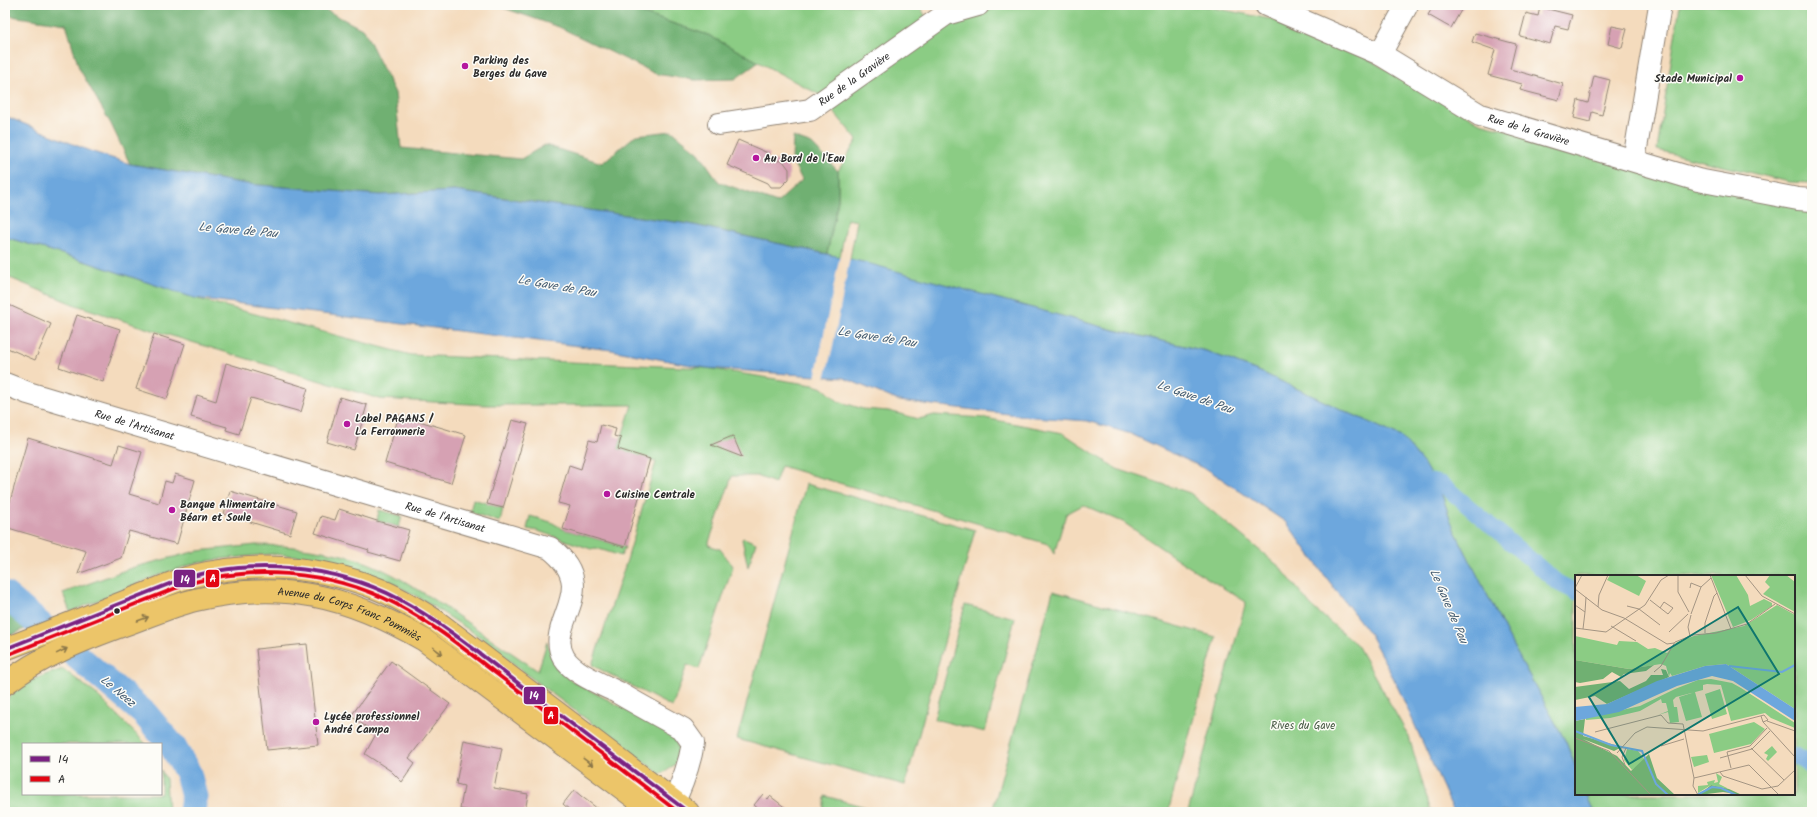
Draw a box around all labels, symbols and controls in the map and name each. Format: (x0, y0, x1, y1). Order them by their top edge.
street label: Rue de la Gravière (815, 48, 894, 111)
place label: Parking des Berges du Gave (473, 52, 548, 83)
marker: Parking des Berges du Gave (460, 61, 470, 71)
place label: Stade Municipal (1655, 70, 1732, 88)
marker: Stade Municipal (1735, 73, 1745, 83)
street label: Rue de la Gravière (1485, 110, 1572, 151)
place label: Au Bord de l'Eau (764, 150, 845, 168)
marker: Au Bord de l'Eau (751, 153, 761, 163)
water label: Le Gave de Pau (198, 218, 279, 244)
water label: Le Gave de Pau (516, 270, 599, 303)
water label: Le Gave de Pau (836, 322, 919, 353)
water label: Le Gave de Pau (1154, 376, 1236, 420)
street label: Rue de l'Artisanat (92, 405, 177, 446)
place label: Label PAGANS / La Ferronnerie (355, 410, 434, 441)
marker: Label PAGANS / La Ferronnerie (342, 419, 352, 429)
place label: Cuisine Centrale (615, 486, 695, 504)
marker: Cuisine Centrale (602, 489, 612, 499)
place label: Banque Alimentaire Béarn et Soule (180, 496, 276, 527)
street label: Rue de l'Artisanat (403, 497, 488, 538)
marker: Banque Alimentaire Béarn et Soule (167, 505, 177, 515)
water label: Le Gave de Pau (1424, 566, 1473, 647)
line badge: 14 (173, 569, 196, 588)
line badge: A (205, 569, 220, 588)
text: A (210, 570, 217, 588)
text: 14 (180, 571, 190, 589)
inset map (1575, 575, 1795, 795)
street label: Avenue du Corps Franc Pommiès (277, 583, 425, 647)
unlabelled marker (112, 606, 122, 616)
one-way arrow (136, 614, 148, 622)
one-way arrow (432, 646, 443, 655)
one-way arrow (56, 647, 68, 654)
water label: Le Neez (96, 671, 141, 713)
line badge: 14 (523, 686, 546, 705)
text: 14 (529, 687, 539, 705)
line badge: A (543, 706, 559, 725)
text: A (548, 707, 555, 725)
place label: Lycée professionnel André Campa (324, 708, 419, 739)
marker: Lycée professionnel André Campa (311, 717, 321, 727)
park label: Rives du Gave (1271, 717, 1335, 735)
legend (22, 743, 162, 795)
text: 14 (58, 750, 69, 769)
one-way arrow (582, 758, 593, 766)
text: A (58, 770, 65, 789)

